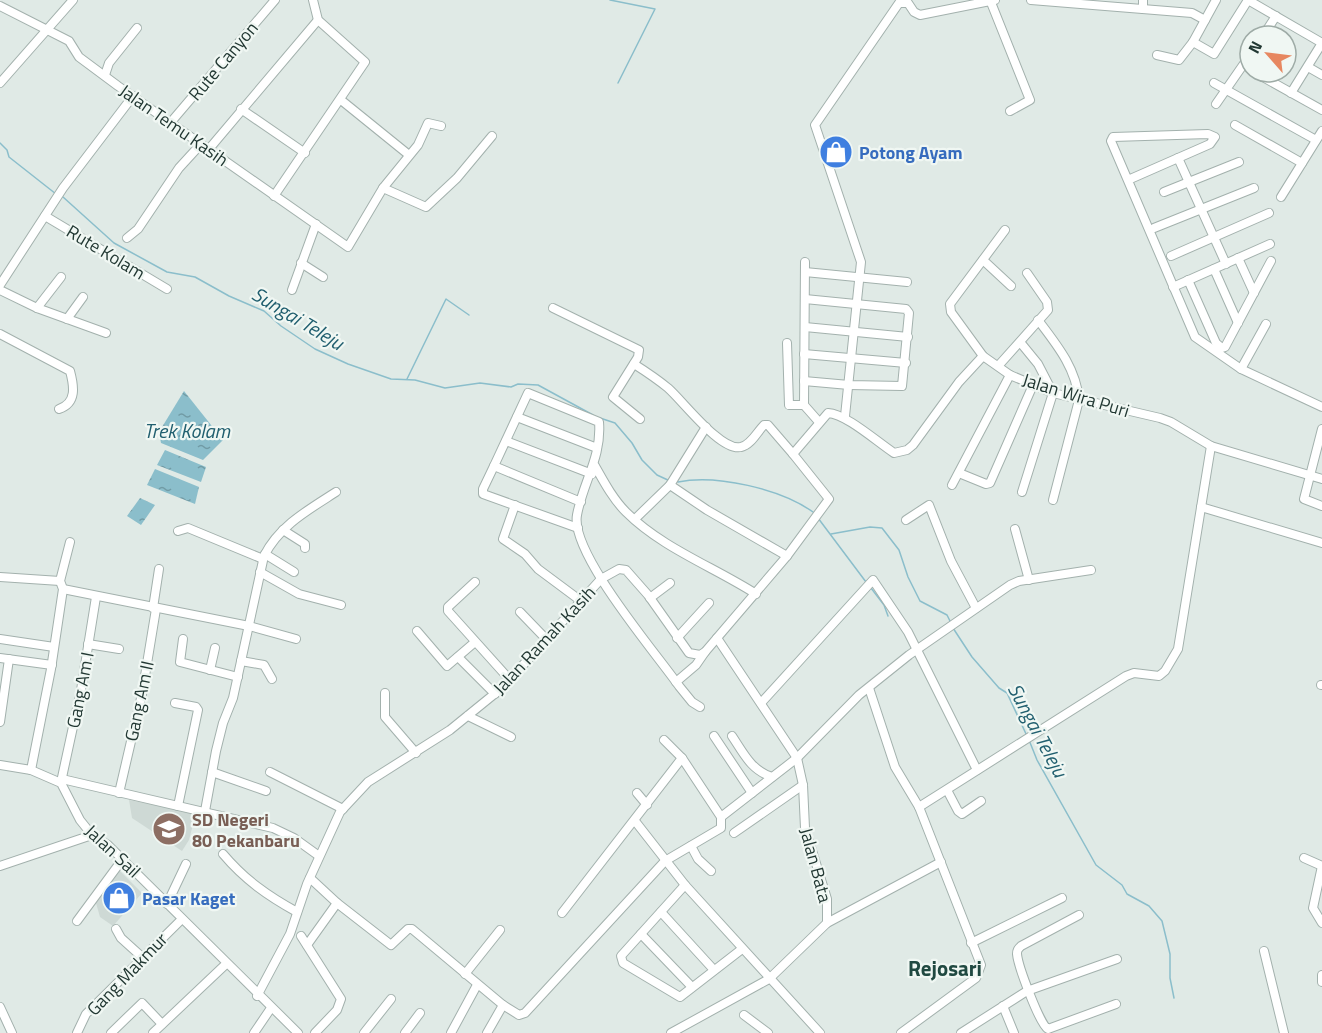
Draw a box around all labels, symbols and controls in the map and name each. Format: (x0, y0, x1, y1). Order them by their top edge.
street label: Rute Canyon (182, 16, 264, 106)
north arrow (1238, 24, 1298, 84)
text: N (1242, 36, 1268, 57)
street label: Jalan Temu Kasih (114, 77, 234, 173)
shop icon: Potong Ayam (818, 134, 854, 170)
place label: Potong Ayam (859, 139, 963, 166)
street label: Rute Kolam (61, 218, 151, 286)
water label: Sungai Teleju (246, 278, 351, 358)
street label: Jalan Wira Puri (1019, 366, 1133, 424)
water label: Trek Kolam (144, 415, 231, 446)
street label: Jalan Ramah Kasih (486, 580, 602, 700)
street label: Gang Am I (59, 650, 101, 730)
street label: Gang Am II (117, 658, 161, 744)
water label: Sungai Teleju (1000, 677, 1076, 783)
place label: SD Negeri 80 Pekanbaru (192, 806, 300, 854)
school or university icon: SD Negeri 80 Pekanbaru (151, 811, 187, 847)
street label: Jalan Sail (79, 818, 147, 884)
street label: Jalan Bata (793, 825, 839, 905)
shop icon: Pasar Kaget (101, 880, 137, 916)
place label: Pasar Kaget (142, 885, 236, 912)
street label: Gang Makmur (80, 926, 174, 1022)
district label: Rejosari (908, 952, 982, 984)

